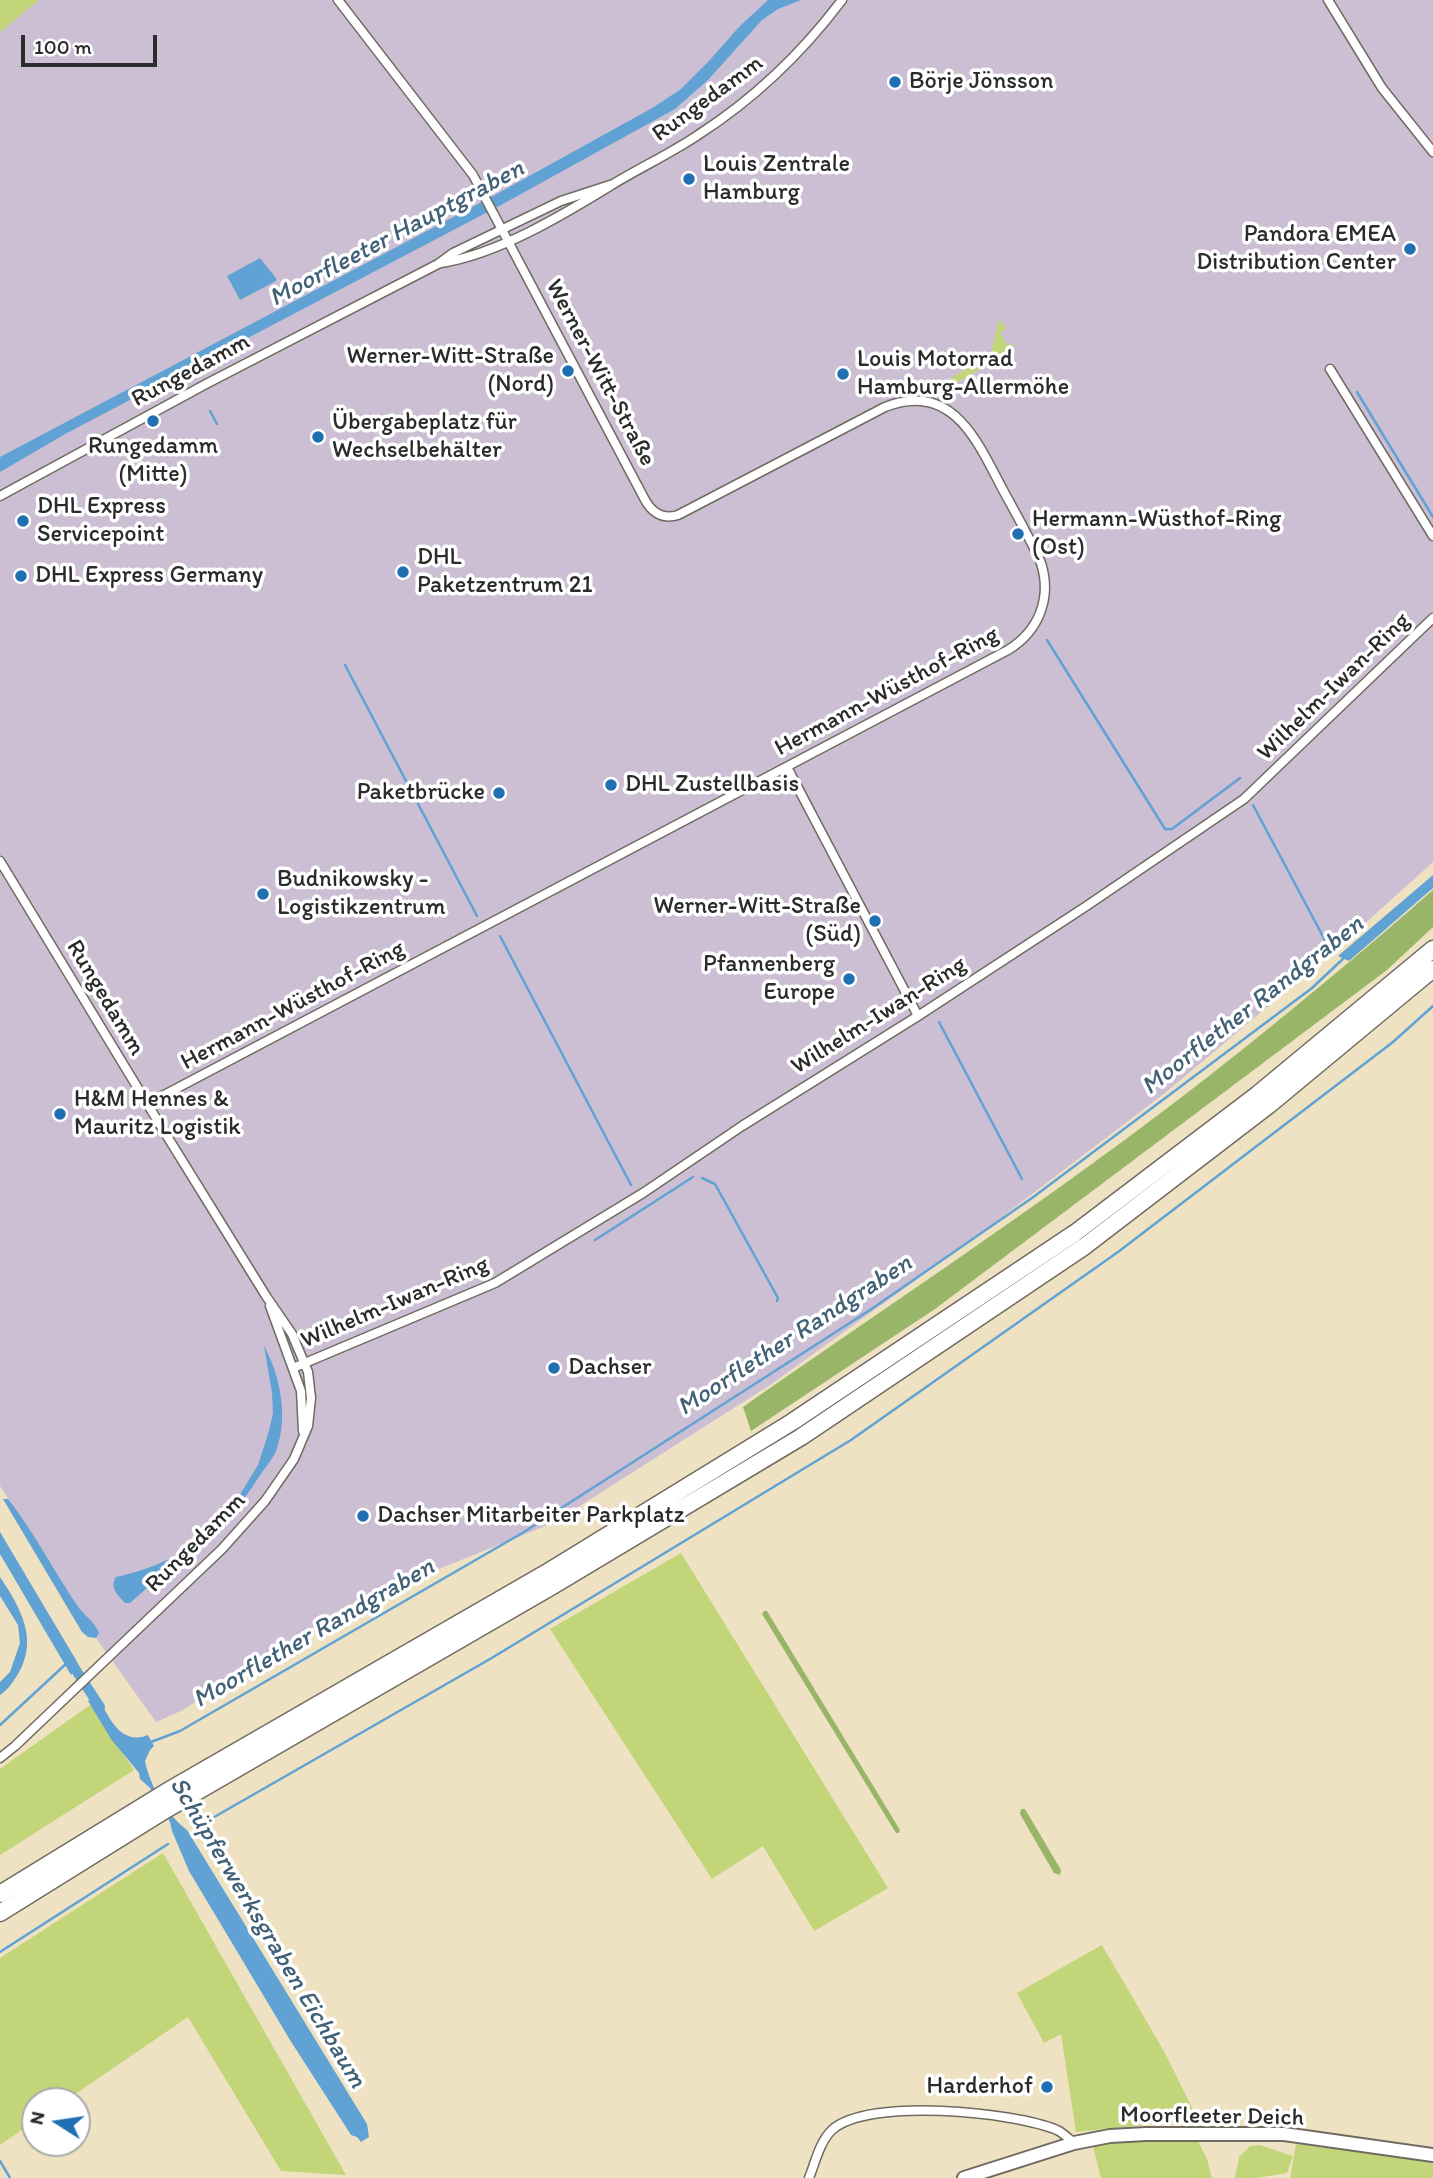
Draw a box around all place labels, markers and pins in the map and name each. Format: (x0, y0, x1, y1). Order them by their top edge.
place label: Börje Jönsson (909, 68, 1054, 96)
marker: Börje Jönsson (887, 74, 903, 90)
place label: Louis Zentrale Hamburg (703, 151, 850, 207)
marker: Louis Zentrale Hamburg (681, 171, 697, 187)
place label: Pandora EMEA Distribution Center (1196, 221, 1396, 277)
marker: Pandora EMEA Distribution Center (1402, 241, 1418, 257)
place label: Werner-Witt-Straße (Nord) (346, 343, 554, 399)
place label: Louis Motorrad Hamburg-Allermöhe (857, 346, 1069, 402)
marker: Werner-Witt-Straße (Nord) (560, 363, 576, 379)
marker: Louis Motorrad Hamburg-Allermöhe (835, 366, 851, 382)
place label: Übergabeplatz für Wechselbehälter (332, 409, 517, 465)
marker: Rungedamm (Mitte) (145, 413, 161, 429)
marker: Übergabeplatz für Wechselbehälter (310, 429, 326, 445)
place label: Rungedamm (Mitte) (88, 433, 218, 489)
place label: DHL Express Servicepoint (37, 493, 166, 549)
place label: Hermann-Wüsthof-Ring (Ost) (1032, 506, 1281, 562)
marker: DHL Express Servicepoint (15, 513, 31, 529)
marker: Hermann-Wüsthof-Ring (Ost) (1010, 526, 1026, 542)
place label: DHL Paketzentrum 21 (417, 544, 593, 600)
place label: DHL Express Germany (35, 562, 263, 590)
marker: DHL Paketzentrum 21 (395, 564, 411, 580)
marker: DHL Express Germany (13, 568, 29, 584)
place label: DHL Zustellbasis (625, 771, 799, 799)
marker: DHL Zustellbasis (603, 777, 619, 793)
place label: Paketbrücke (357, 779, 485, 807)
marker: Paketbrücke (491, 785, 507, 801)
place label: Budnikowsky - Logistikzentrum (277, 866, 445, 922)
marker: Budnikowsky - Logistikzentrum (255, 886, 271, 902)
place label: Werner-Witt-Straße (Süd) (653, 893, 861, 949)
marker: Werner-Witt-Straße (Süd) (867, 913, 883, 929)
place label: Pfannenberg Europe (703, 951, 835, 1007)
marker: Pfannenberg Europe (841, 971, 857, 987)
place label: H&M Hennes & Mauritz Logistik (74, 1086, 241, 1142)
marker: H&M Hennes & Mauritz Logistik (52, 1106, 68, 1122)
place label: Dachser (568, 1354, 652, 1382)
marker: Dachser (546, 1360, 562, 1376)
place label: Dachser Mitarbeiter Parkplatz (377, 1502, 685, 1530)
marker: Dachser Mitarbeiter Parkplatz (355, 1508, 371, 1524)
place label: Harderhof (926, 2073, 1033, 2101)
marker: Harderhof (1039, 2079, 1055, 2095)

